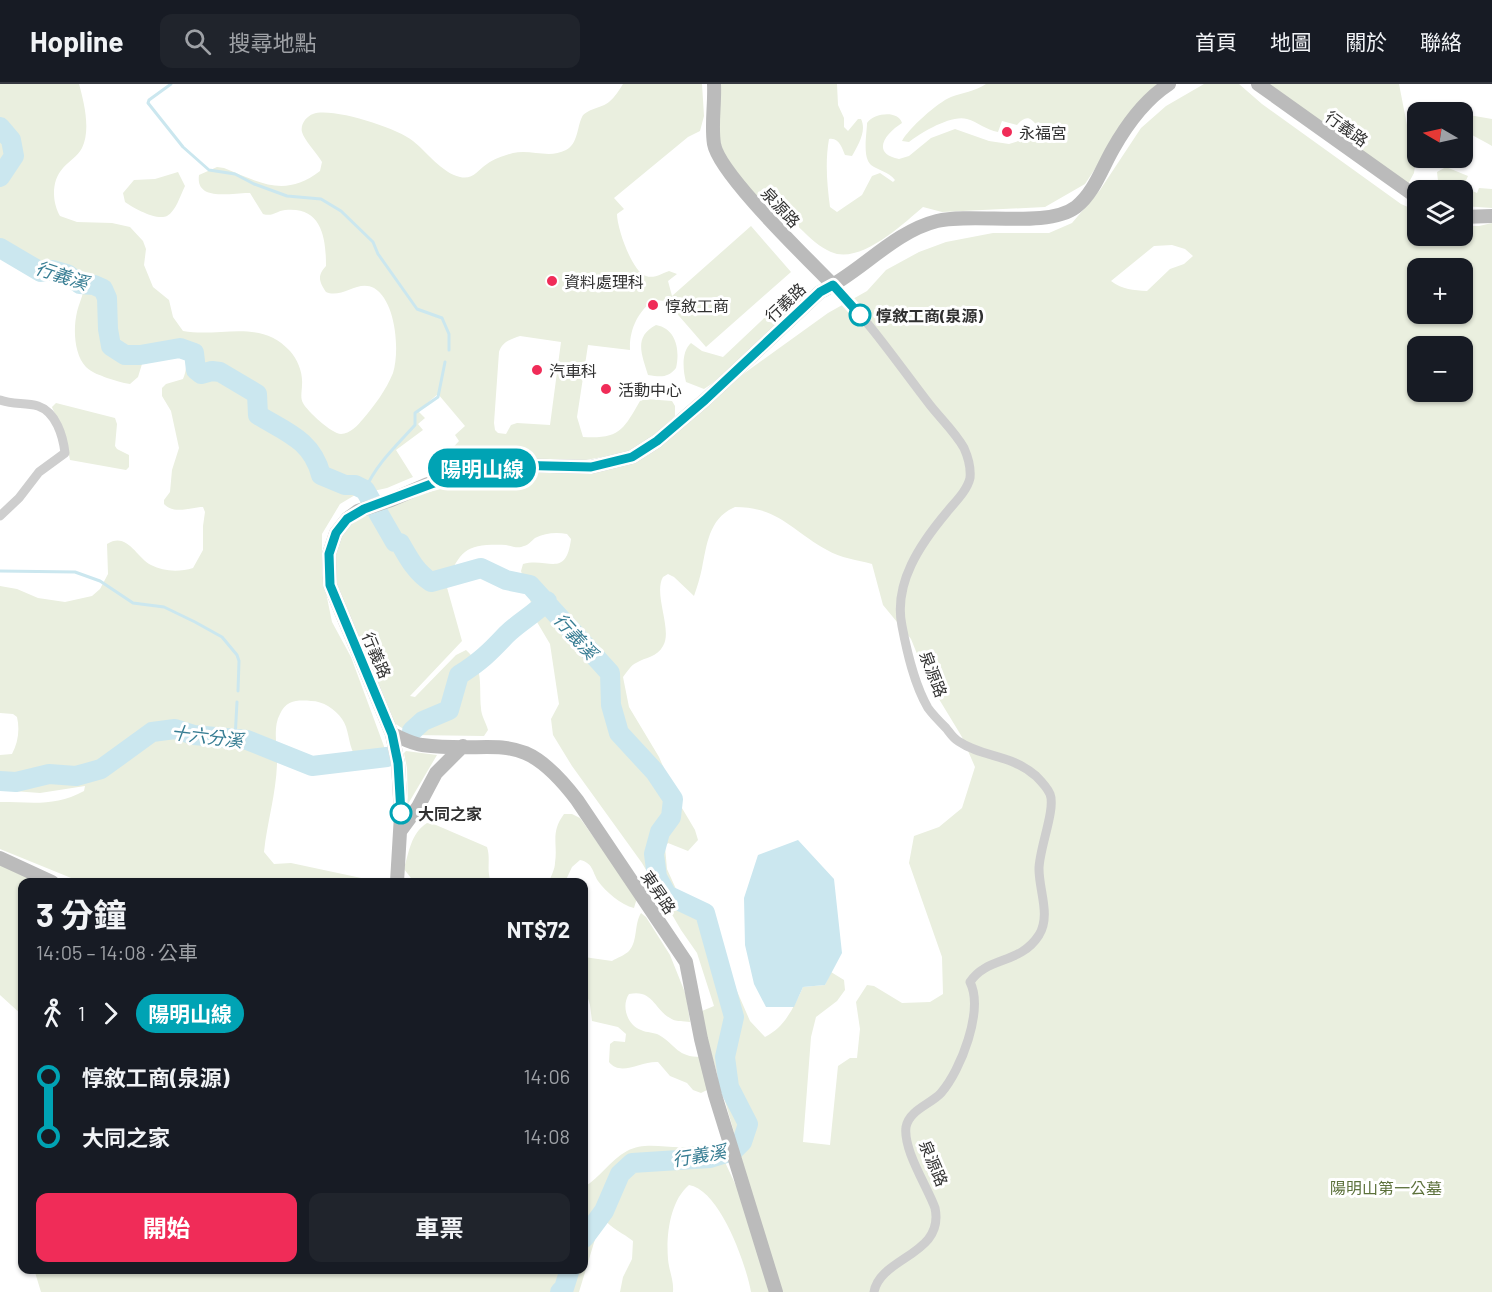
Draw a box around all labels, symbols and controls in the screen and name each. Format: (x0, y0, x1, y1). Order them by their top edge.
search box (160, 14, 580, 68)
text: Hopline (30, 24, 124, 58)
icon: search (181, 25, 214, 58)
text: 搜尋地點 (229, 29, 317, 55)
text: 首頁 (1195, 29, 1237, 54)
text: 地圖 (1270, 29, 1312, 54)
text: 關於 (1345, 29, 1387, 54)
text: 聯絡 (1420, 29, 1462, 54)
north arrow (1407, 102, 1473, 168)
map controls (1407, 102, 1473, 402)
street label: 行義路 (1322, 106, 1372, 150)
place label: 永福宮 (1019, 123, 1067, 142)
marker: 永福宮 (1000, 125, 1014, 139)
button: layers (1407, 180, 1473, 246)
street label: 泉源路 (758, 183, 804, 231)
water label: 行義溪 (33, 256, 94, 295)
button: + (1407, 258, 1473, 324)
place label: 資料處理科 (564, 272, 644, 291)
marker: 資料處理科 (545, 274, 559, 288)
street label: 行義路 (761, 279, 809, 325)
place label: 惇敘工商 (665, 296, 729, 315)
marker: 惇敘工商 (646, 298, 660, 312)
marker: 惇敘工商(泉源) (849, 304, 871, 326)
place label: 惇敘工商(泉源) (876, 306, 984, 325)
button: − (1407, 336, 1473, 402)
place label: 汽車科 (549, 361, 597, 380)
marker: 汽車科 (530, 363, 544, 377)
place label: 活動中心 (618, 380, 682, 399)
marker: 活動中心 (599, 382, 613, 396)
line badge: 陽明山線 (440, 448, 524, 488)
text: 陽明山線 (440, 456, 524, 481)
water label: 行義溪 (550, 609, 604, 666)
street label: 行義路 (359, 629, 395, 681)
street label: 泉源路 (917, 648, 951, 700)
water label: 十六分溪 (170, 721, 247, 752)
marker: 大同之家 (390, 802, 412, 824)
place label: 大同之家 (418, 804, 482, 823)
street label: 東昇路 (638, 867, 680, 917)
text: 3 分鐘 (36, 894, 126, 934)
text: NT$72 (507, 916, 570, 942)
text: 14:05 – 14:08 · 公車 (36, 940, 198, 964)
icon: walk (36, 997, 69, 1030)
icon: forward (94, 997, 127, 1030)
text: 1 (78, 1001, 85, 1025)
text: 陽明山線 (148, 1001, 232, 1026)
text: 惇敘工商(泉源) (82, 1064, 229, 1090)
text: 14:06 (524, 1064, 570, 1088)
text: 大同之家 (82, 1124, 170, 1150)
text: 14:08 (523, 1124, 570, 1148)
street label: 泉源路 (916, 1137, 952, 1189)
water label: 行義溪 (671, 1139, 730, 1170)
park label: 陽明山第一公墓 (1330, 1178, 1442, 1197)
button: 開始 (36, 1193, 297, 1262)
button: 車票 (309, 1193, 570, 1262)

